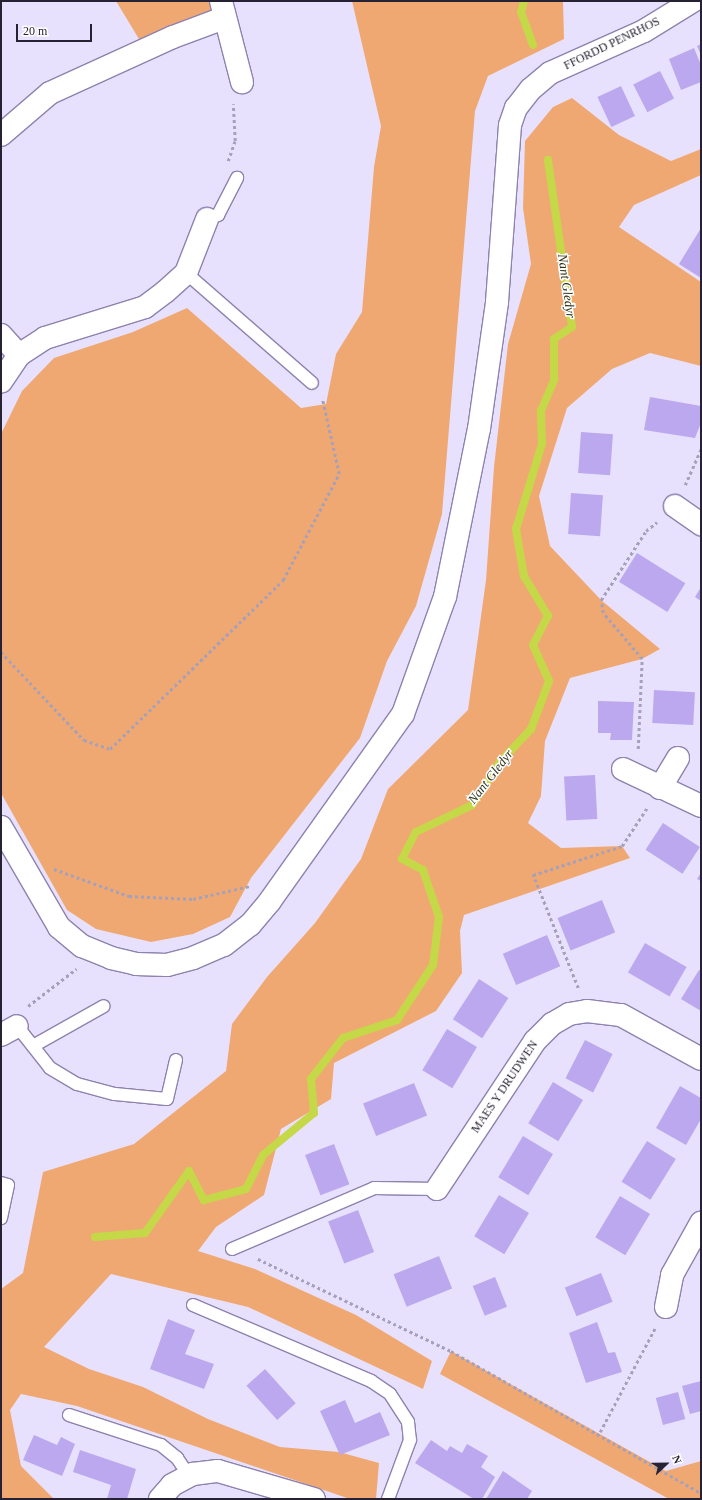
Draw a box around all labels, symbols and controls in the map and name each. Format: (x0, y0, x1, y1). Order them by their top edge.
street label: FFORDD PENRHOS (562, 15, 662, 73)
scale bar (18, 16, 94, 42)
text: 20 m (23, 24, 47, 38)
water label: Nant Gledyr (554, 253, 578, 319)
water label: Nant Gledyr (465, 747, 517, 807)
street label: MAES Y DRUDWEN (468, 1038, 542, 1136)
north arrow (646, 1444, 686, 1484)
text: N (670, 1454, 684, 1465)

